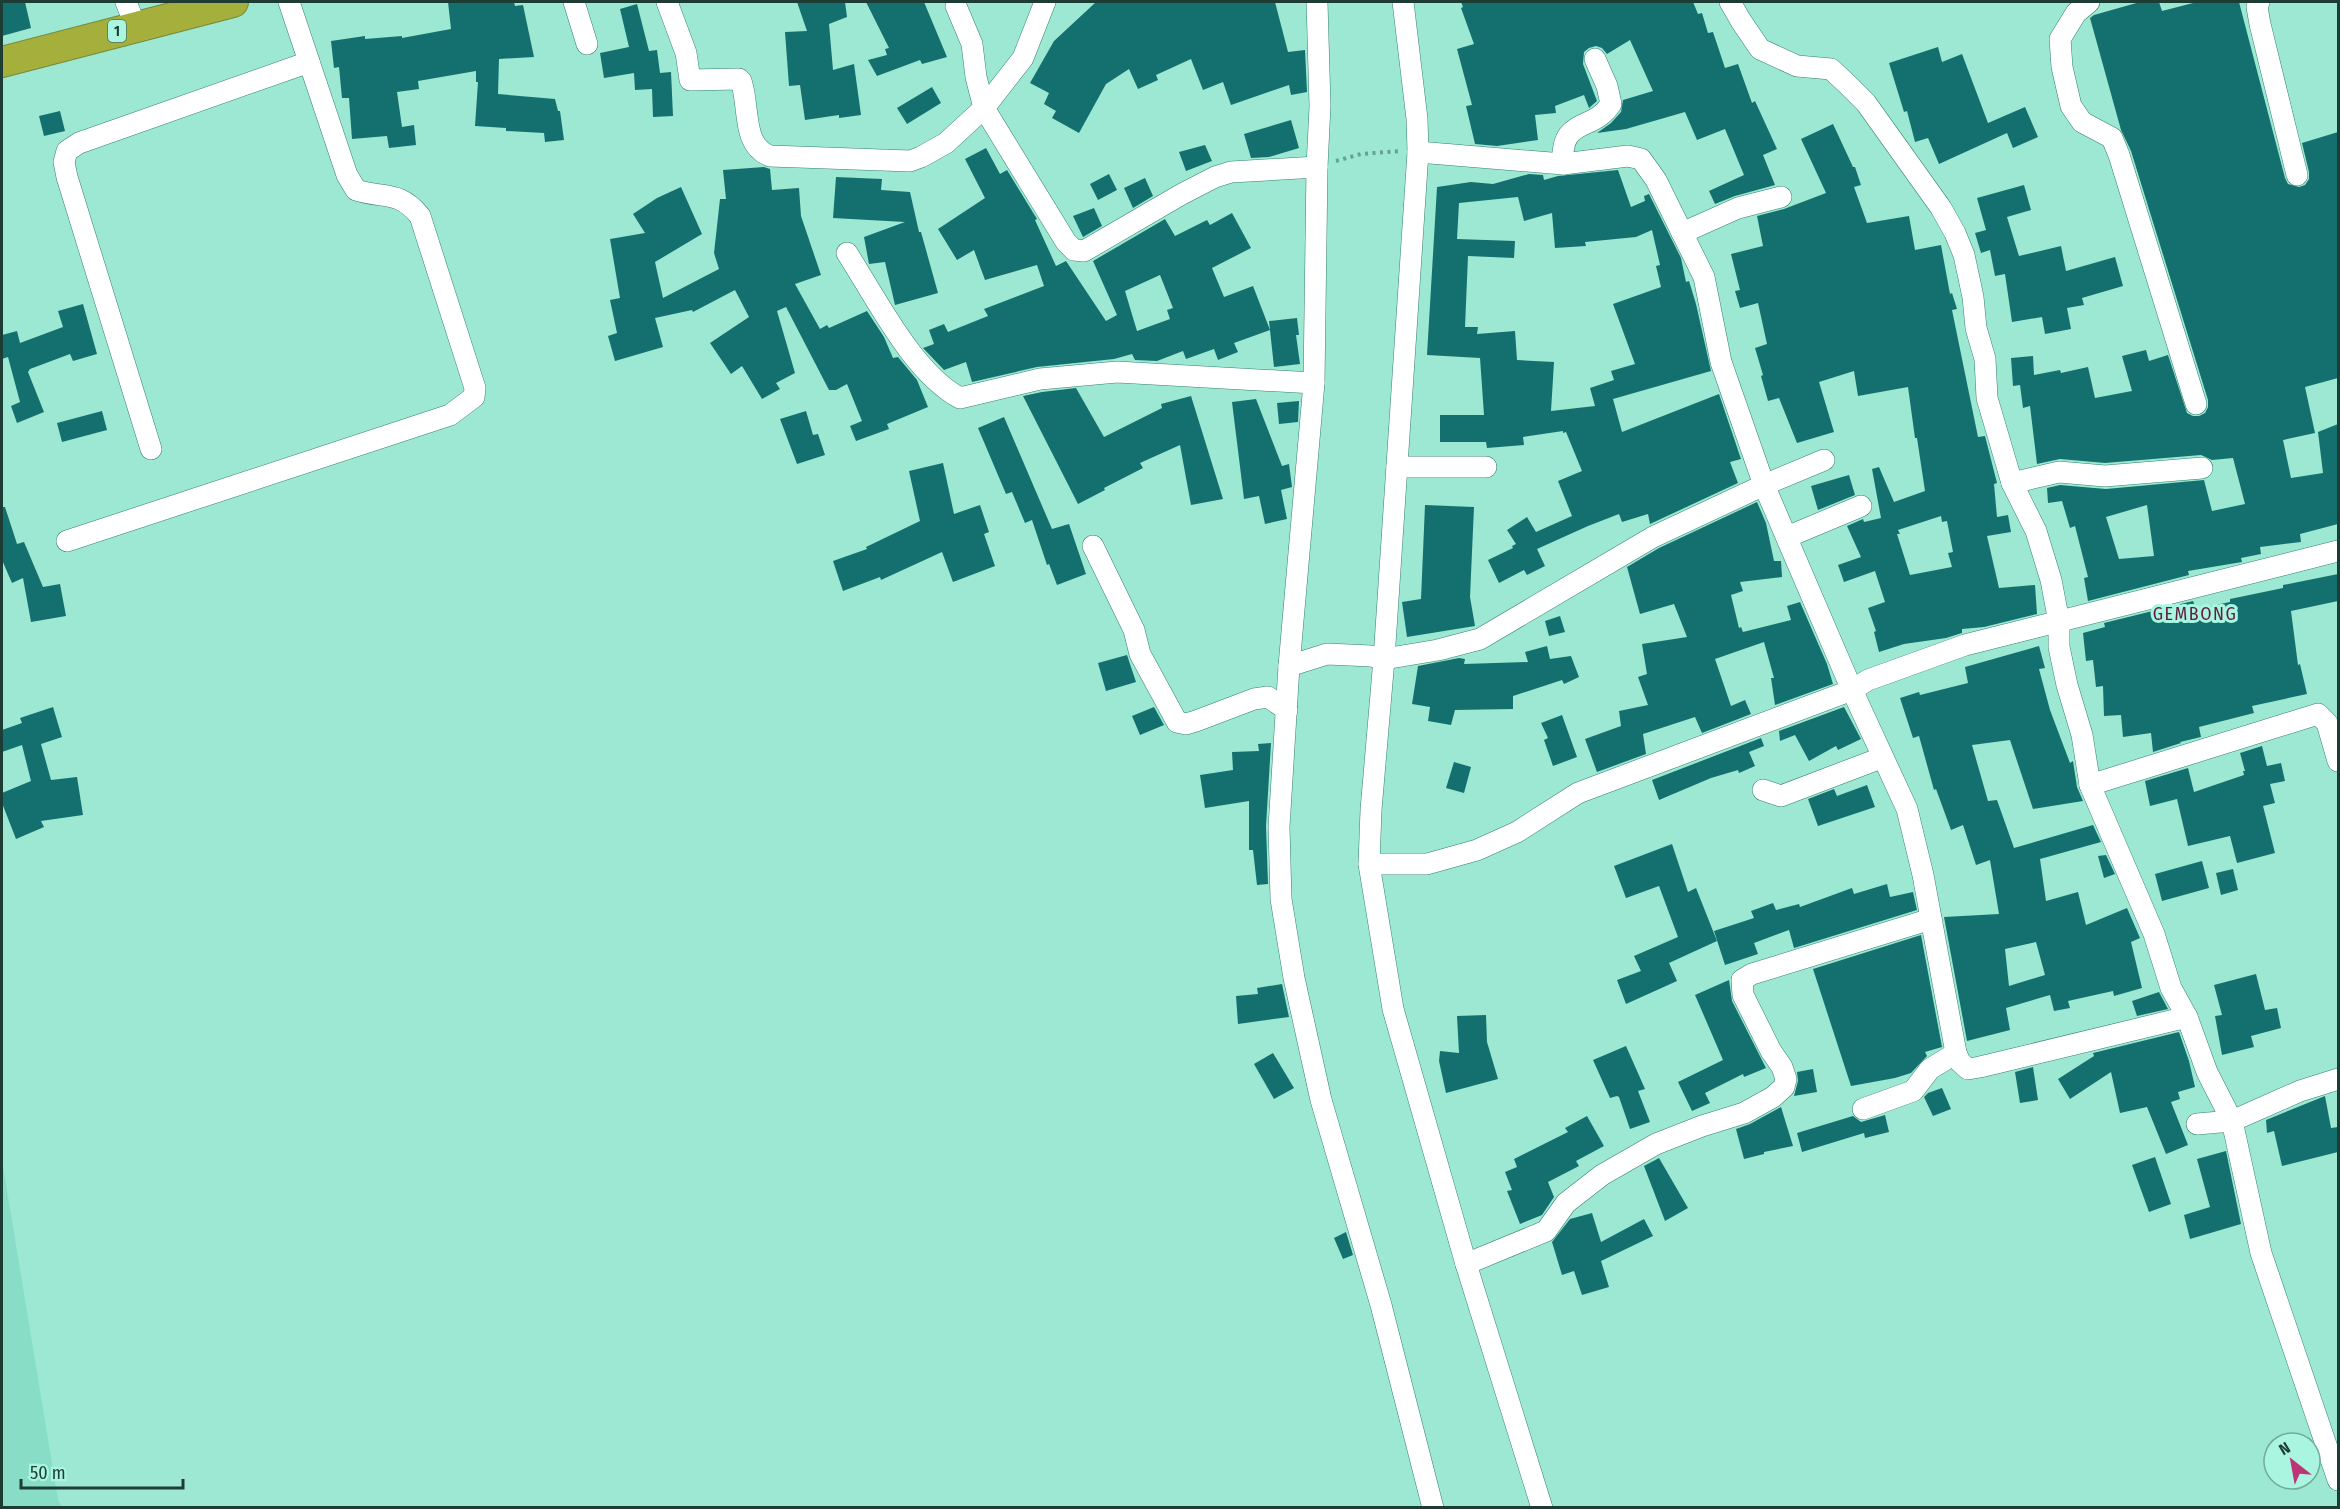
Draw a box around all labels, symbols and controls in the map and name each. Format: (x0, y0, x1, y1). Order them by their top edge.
road number: 1 (108, 20, 126, 42)
district label: GEMBONG (2153, 603, 2237, 625)
north arrow (2262, 1431, 2322, 1491)
text: N (2276, 1438, 2294, 1459)
scale bar (21, 1452, 183, 1490)
text: 50 m (30, 1462, 66, 1484)

